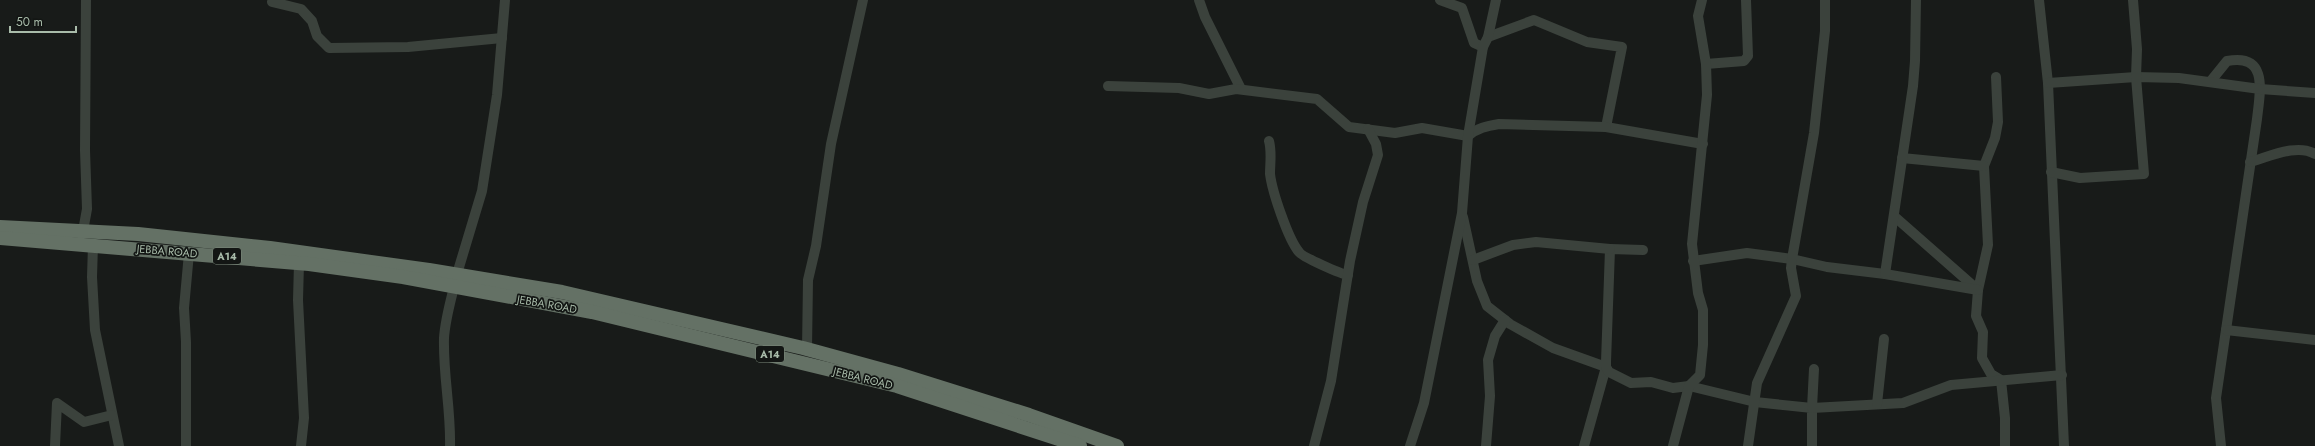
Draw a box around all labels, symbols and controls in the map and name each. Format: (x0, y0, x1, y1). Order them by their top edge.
scale bar (10, 8, 76, 34)
text: 50 m (16, 13, 43, 31)
street label: JEBBA ROAD (134, 240, 198, 262)
road number: A14 (213, 248, 241, 264)
street label: JEBBA ROAD (514, 291, 579, 317)
road number: A14 (756, 346, 784, 362)
street label: JEBBA ROAD (830, 362, 895, 393)

